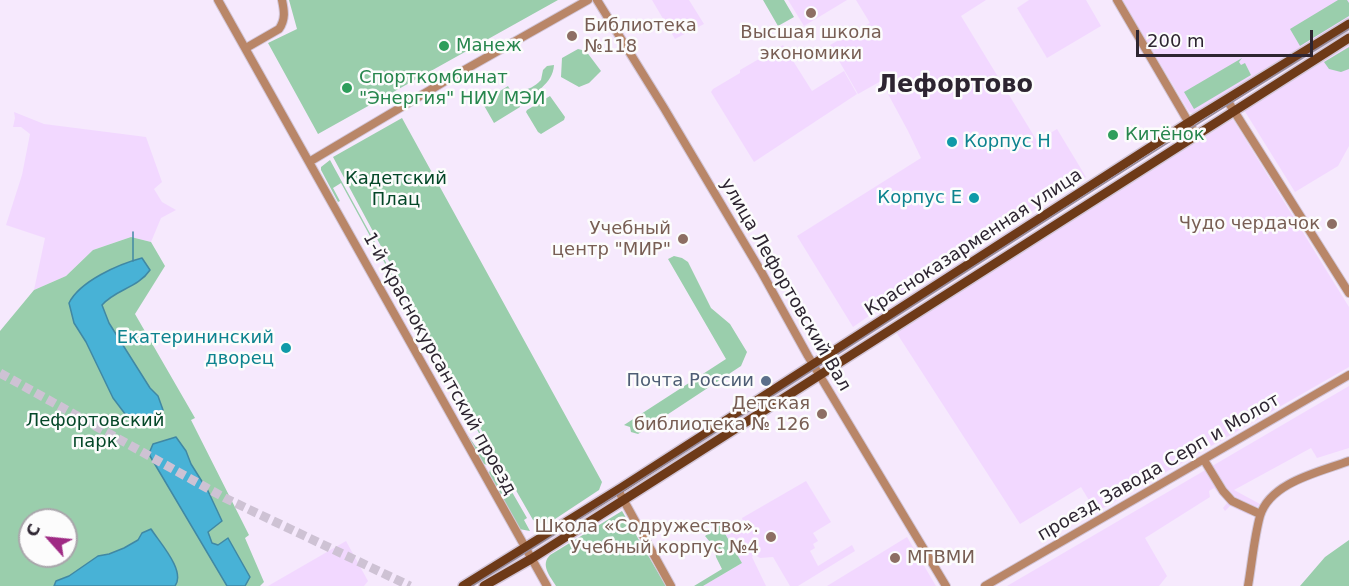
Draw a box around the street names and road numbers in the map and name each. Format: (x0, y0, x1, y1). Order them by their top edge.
street label: Красноказарменная улица (861, 165, 1087, 321)
street label: улица Лефортовский Вал (715, 175, 855, 395)
street label: 1-й Краснокурсантский проезд (358, 229, 520, 499)
street label: проезд Завода Серп и Молот (1034, 390, 1284, 546)

